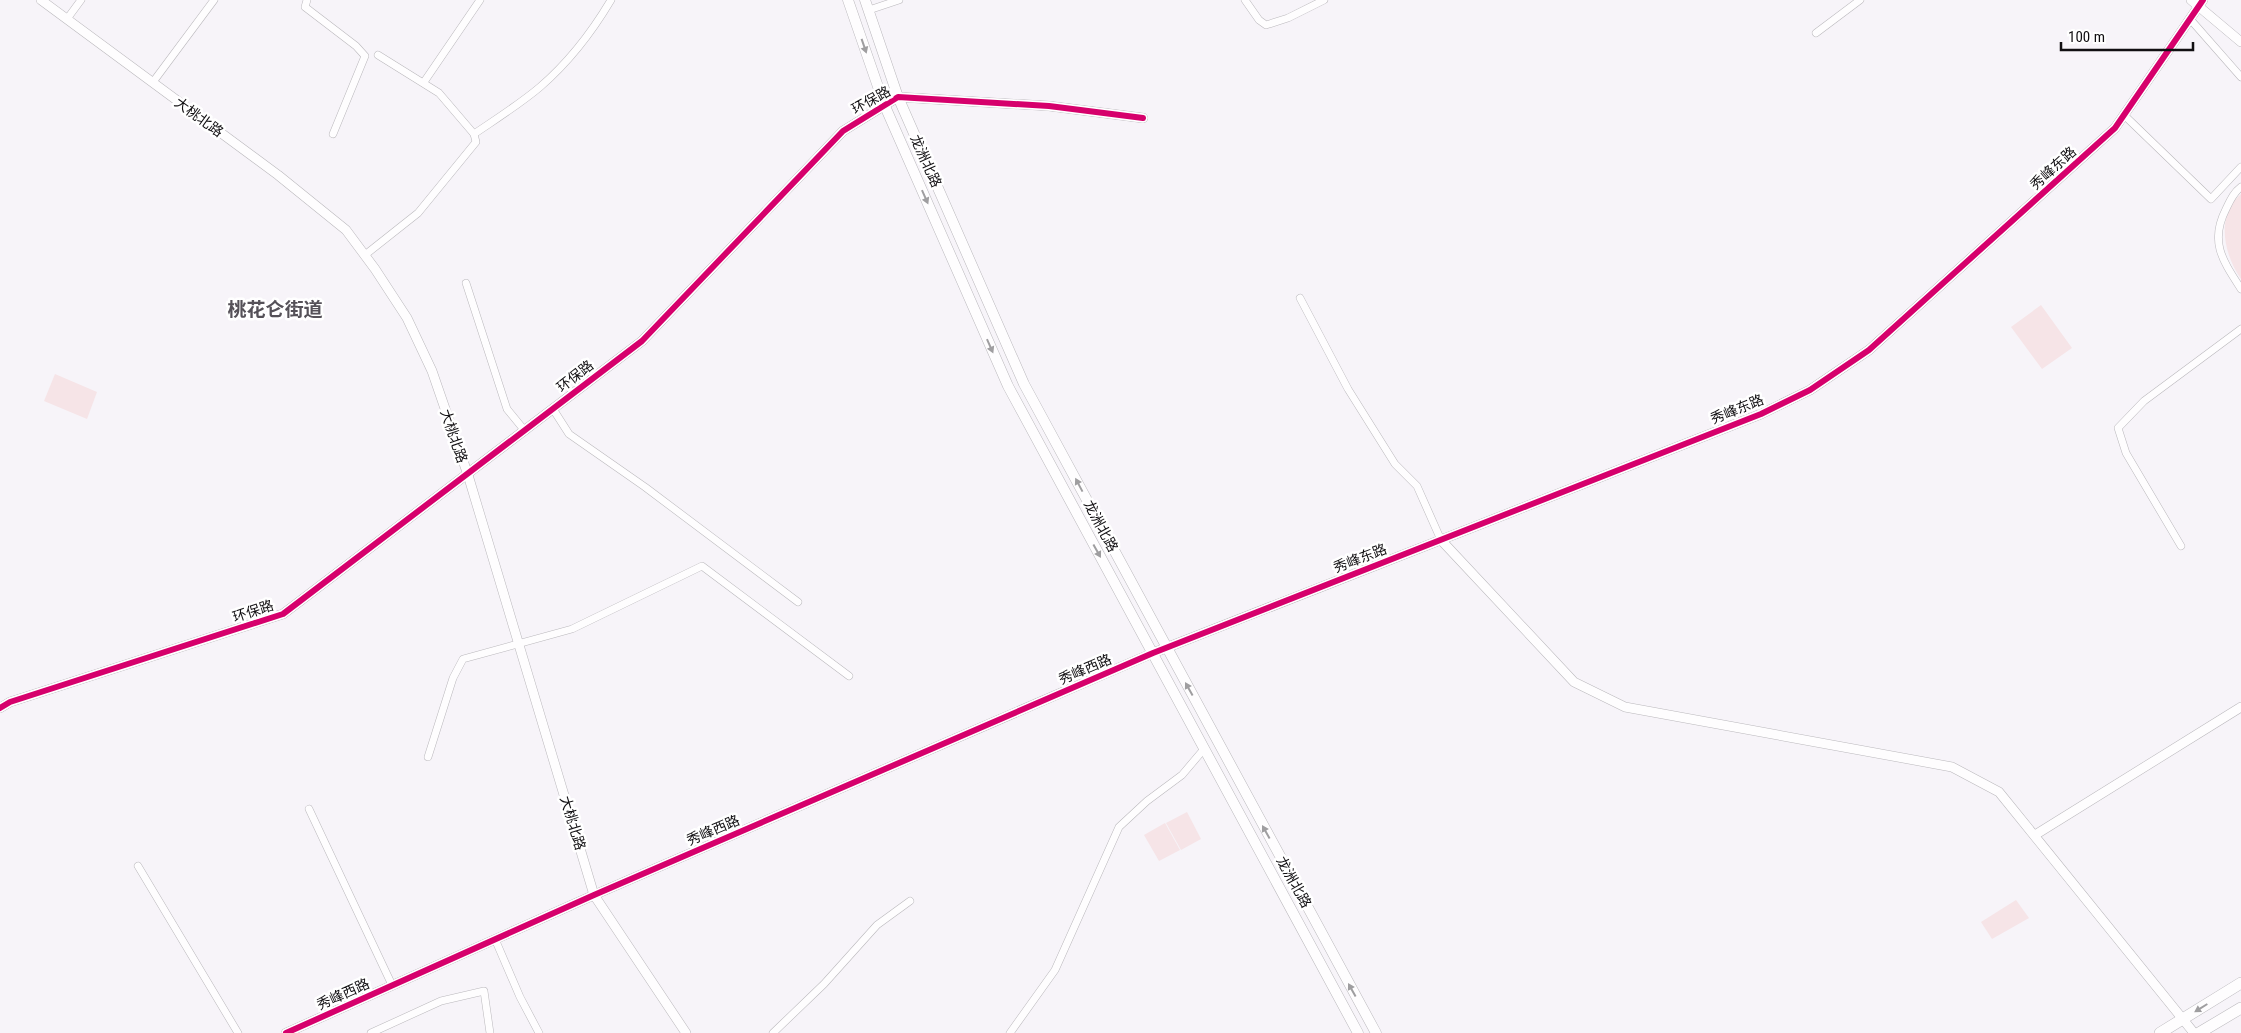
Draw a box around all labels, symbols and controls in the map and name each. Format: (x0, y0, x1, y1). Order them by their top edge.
scale bar (2061, 20, 2194, 52)
text: 100 m (2068, 28, 2105, 46)
one-way arrow (860, 39, 868, 54)
street label: 环保路 (849, 83, 893, 117)
street label: 大桃北路 (172, 94, 226, 140)
street label: 龙洲北路 (907, 132, 945, 190)
street label: 秀峰东路 (2027, 143, 2079, 193)
one-way arrow (921, 190, 929, 204)
district label: 桃花仑街道 (227, 298, 323, 321)
one-way arrow (986, 339, 994, 353)
street label: 环保路 (554, 357, 596, 395)
street label: 秀峰东路 (1708, 391, 1766, 427)
street label: 大桃北路 (437, 407, 471, 465)
one-way arrow (1074, 478, 1083, 491)
street label: 龙洲北路 (1081, 498, 1121, 554)
street label: 秀峰东路 (1331, 540, 1389, 576)
one-way arrow (1093, 545, 1102, 558)
street label: 环保路 (231, 597, 275, 625)
street label: 秀峰西路 (1056, 651, 1114, 687)
one-way arrow (1185, 682, 1193, 697)
street label: 大桃北路 (557, 794, 589, 852)
street label: 秀峰西路 (684, 812, 742, 848)
one-way arrow (1262, 825, 1271, 839)
street label: 龙洲北路 (1273, 854, 1315, 910)
street label: 秀峰西路 (314, 975, 372, 1013)
one-way arrow (1348, 983, 1357, 997)
one-way arrow (2194, 1004, 2207, 1013)

